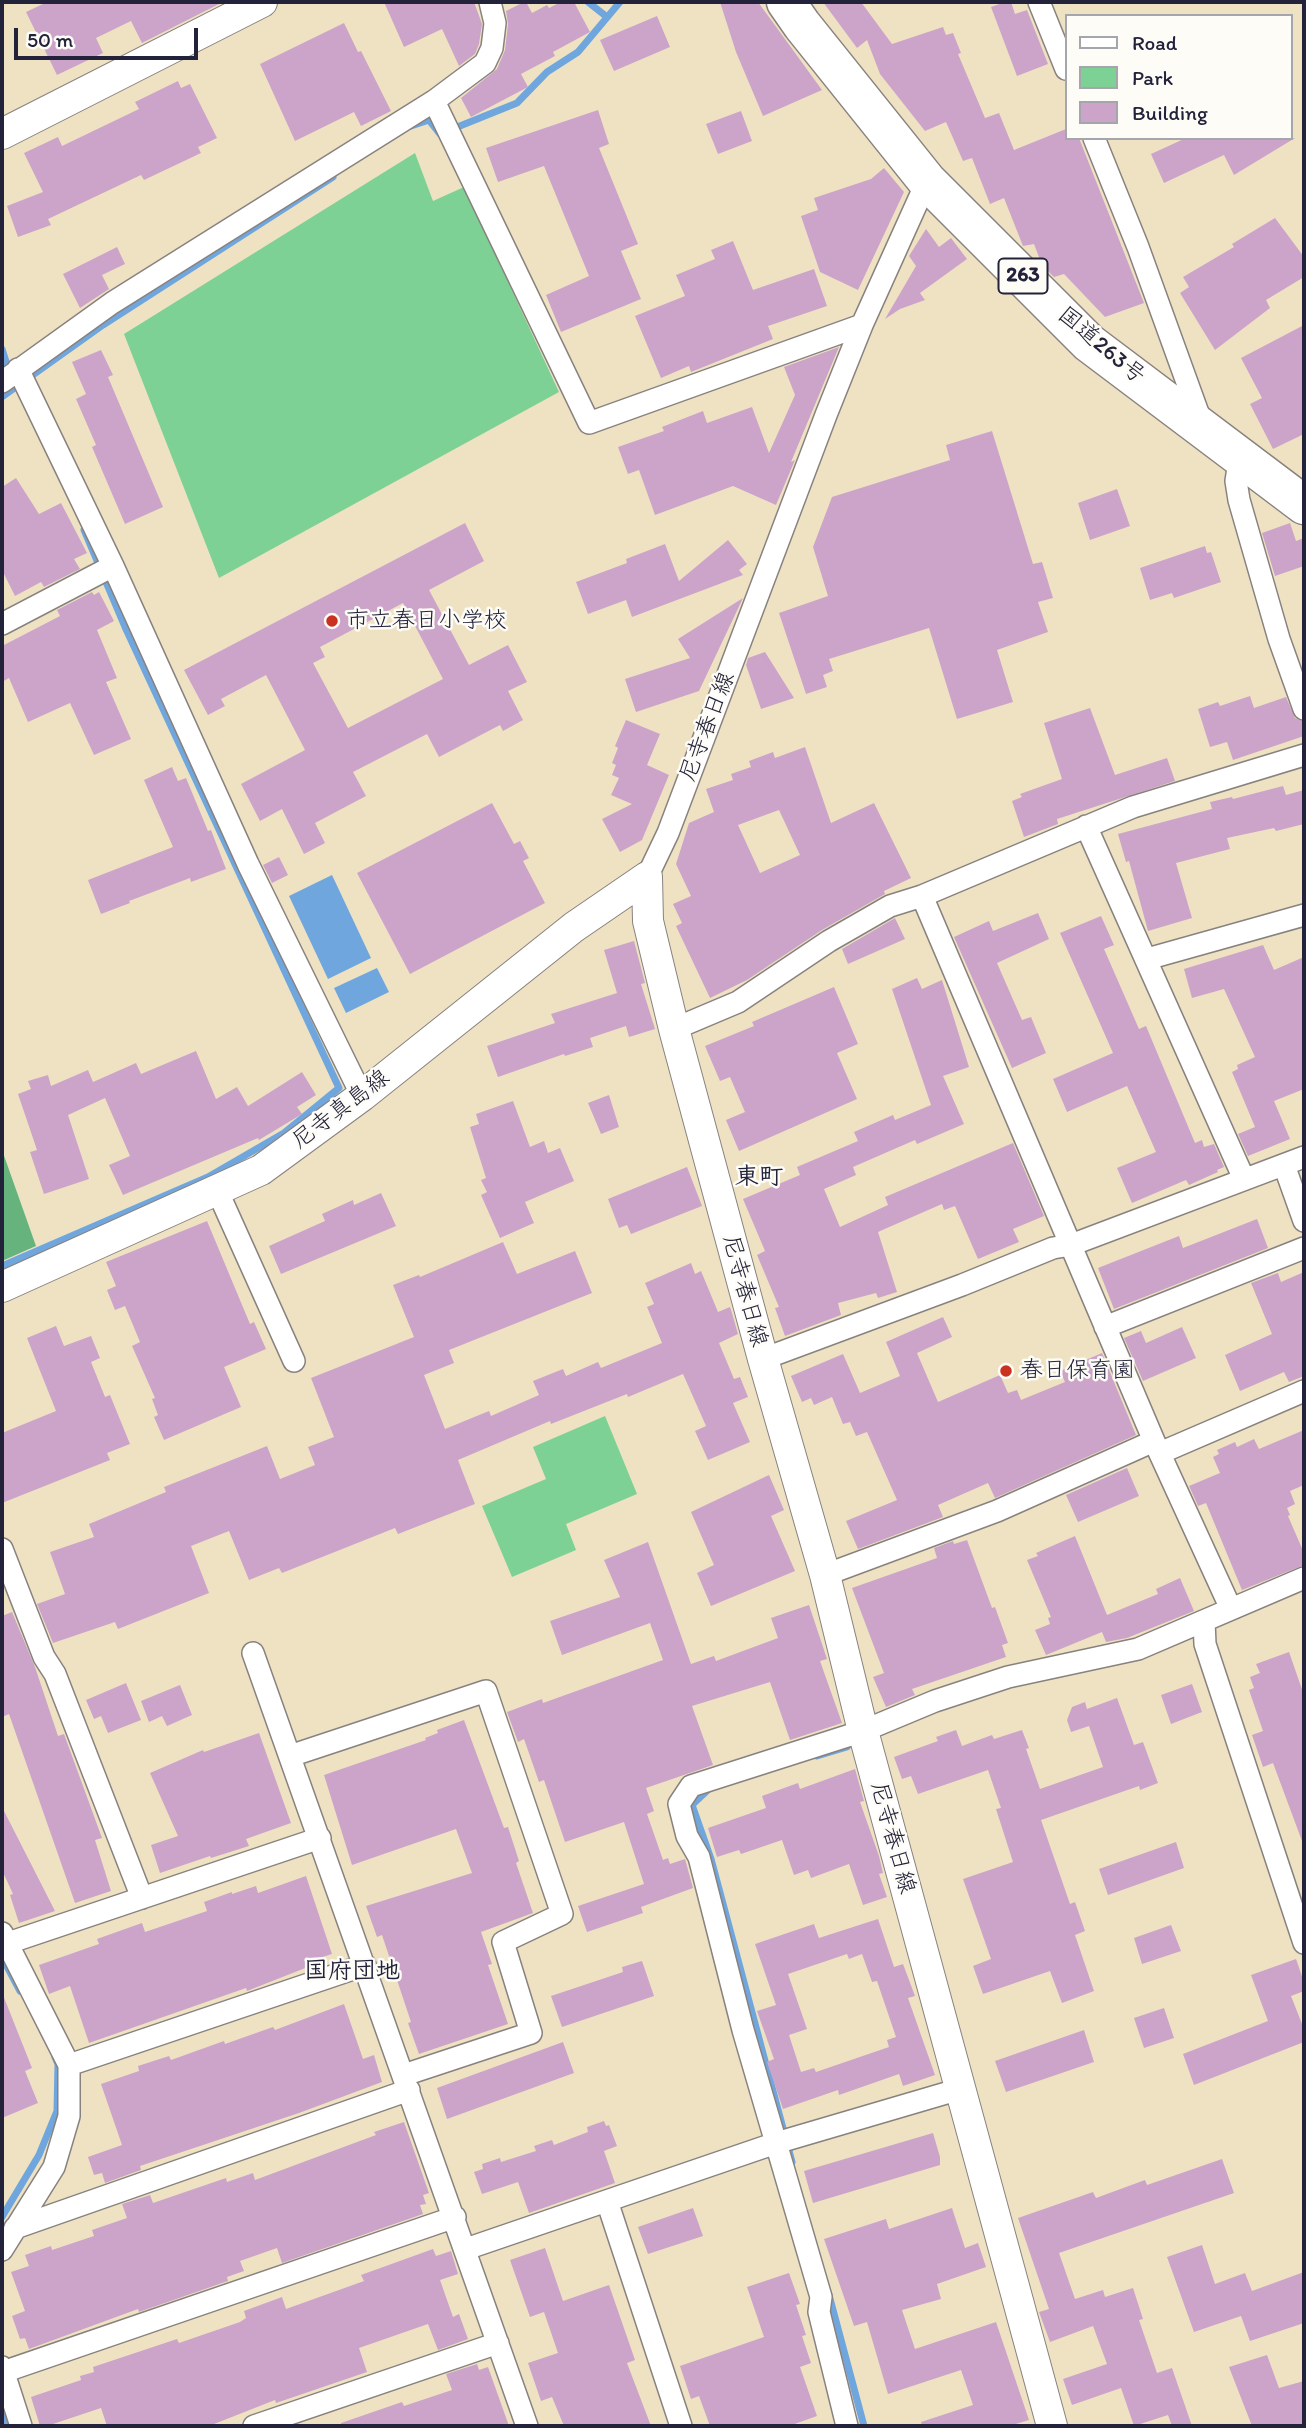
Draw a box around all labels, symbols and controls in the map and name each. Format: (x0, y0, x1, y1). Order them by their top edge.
scale bar (18, 14, 201, 58)
legend (1064, 14, 1292, 140)
text: 50 m (27, 27, 73, 52)
text: Road (1132, 30, 1177, 55)
text: Park (1132, 65, 1173, 90)
text: Building (1132, 100, 1208, 125)
road number: 263 (998, 258, 1048, 294)
street label: 国道263号 (1052, 301, 1150, 391)
place label: 市立春日小学校 (346, 607, 507, 635)
marker: 市立春日小学校 (324, 613, 340, 629)
street label: 尼寺春日線 (675, 668, 741, 786)
street label: 尼寺真島線 (287, 1064, 395, 1156)
district label: 東町 (735, 1164, 783, 1192)
street label: 尼寺春日線 (716, 1232, 772, 1350)
place label: 春日保育園 (1020, 1357, 1135, 1385)
marker: 春日保育園 (998, 1363, 1014, 1379)
street label: 尼寺春日線 (864, 1779, 920, 1897)
district label: 国府団地 (304, 1958, 400, 1986)

